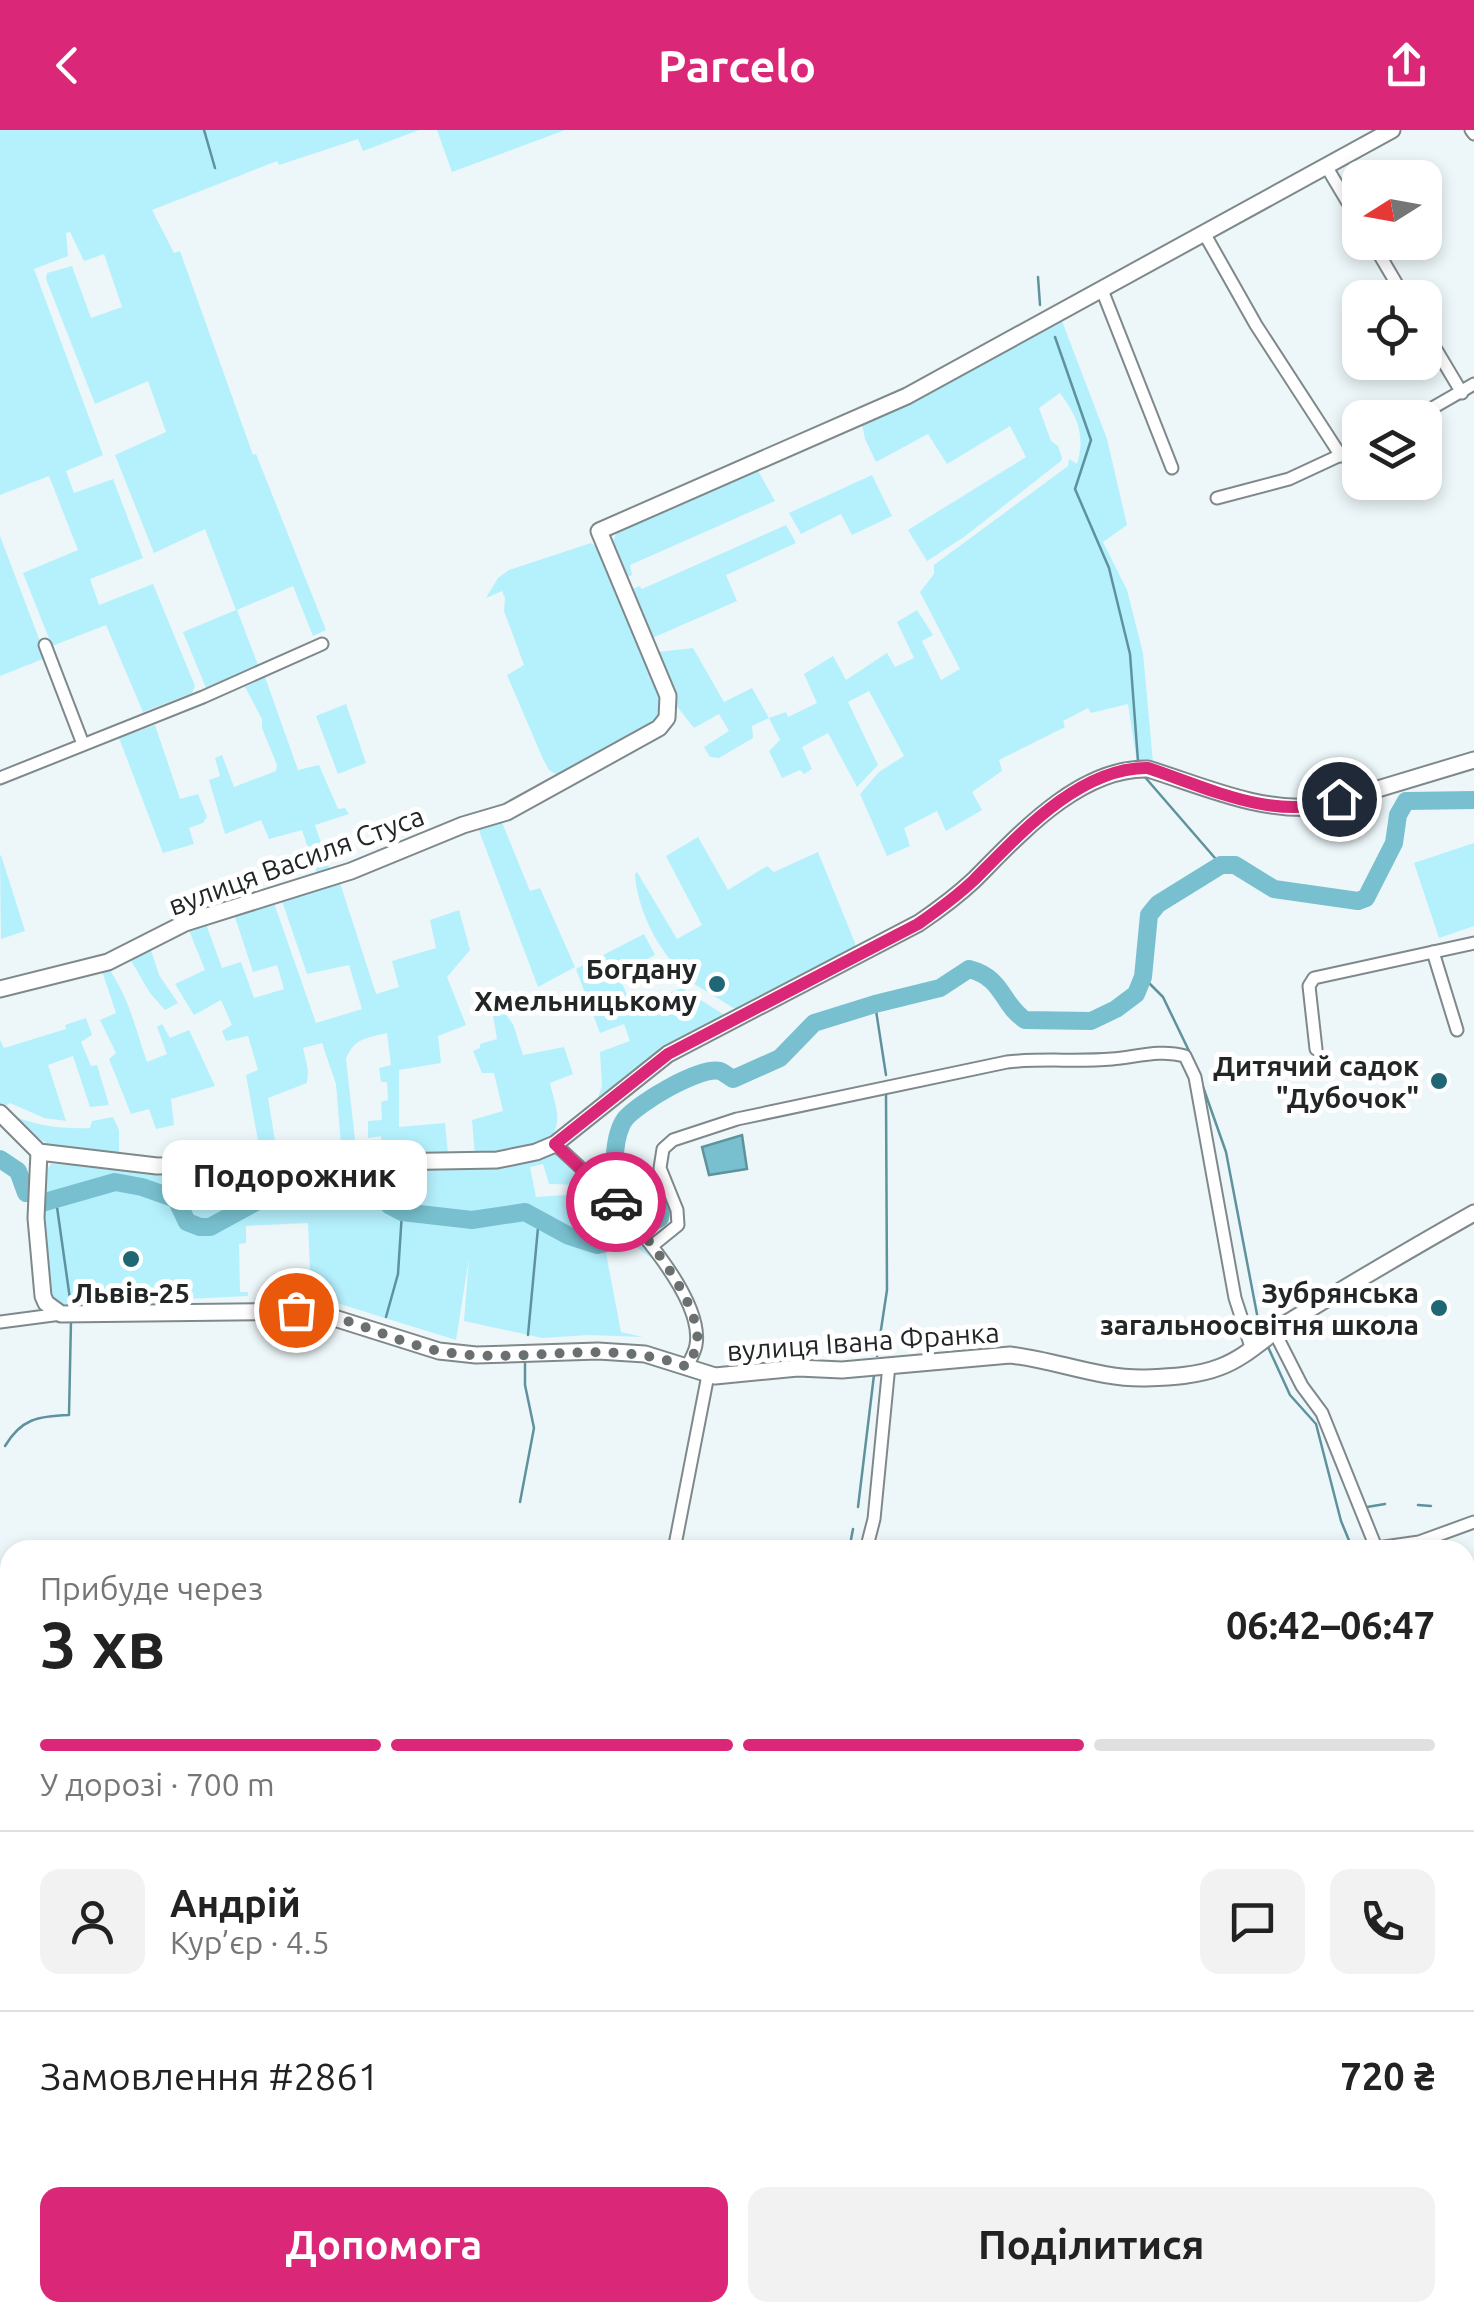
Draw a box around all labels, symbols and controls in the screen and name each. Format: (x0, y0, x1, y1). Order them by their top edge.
icon: back (40, 38, 95, 93)
icon: share (1379, 38, 1434, 93)
text: Parcelo (658, 40, 816, 91)
north arrow (1342, 160, 1442, 260)
map controls (1342, 160, 1442, 500)
button: locate (1342, 280, 1442, 380)
button: layers (1342, 400, 1442, 500)
pin (1297, 757, 1382, 842)
icon: home (1312, 772, 1367, 827)
street label: вулиця Василя Стуса (164, 799, 428, 921)
place label: Богдану Хмельницькому (474, 953, 697, 1016)
marker: Богдану Хмельницькому (706, 973, 728, 995)
place label: Дитячий садок "Дубочок" (1213, 1050, 1419, 1113)
marker: Дитячий садок "Дубочок" (1428, 1070, 1450, 1092)
callout: Подорожник (164, 1140, 428, 1210)
courier (566, 1152, 666, 1252)
text: Подорожник (193, 1157, 396, 1193)
icon: car (589, 1175, 644, 1230)
marker: Львів-25 (120, 1248, 142, 1270)
pin (254, 1268, 339, 1353)
place label: Львів-25 (72, 1277, 190, 1308)
place label: Зубрянська загальноосвітня школа (1100, 1277, 1419, 1340)
icon: bag (269, 1283, 324, 1338)
marker: Зубрянська загальноосвітня школа (1428, 1297, 1450, 1319)
street label: вулиця Івана Франка (726, 1316, 1000, 1366)
text: Прибуде через (40, 1570, 263, 1606)
text: 06:42–06:47 (1226, 1604, 1435, 1646)
text: 3 хв (40, 1607, 165, 1680)
text: У дорозі · 700 m (40, 1766, 275, 1802)
button: person (40, 1869, 145, 1974)
button: chat (1200, 1869, 1305, 1974)
button: phone (1330, 1869, 1435, 1974)
text: Андрій (170, 1882, 301, 1924)
text: Кур’єр · 4.5 (170, 1924, 330, 1960)
text: Замовлення #2861 (40, 2055, 379, 2097)
text: 720 ₴ (1340, 2055, 1435, 2097)
button: Допомога (40, 2187, 728, 2302)
button: Поділитися (748, 2187, 1435, 2302)

